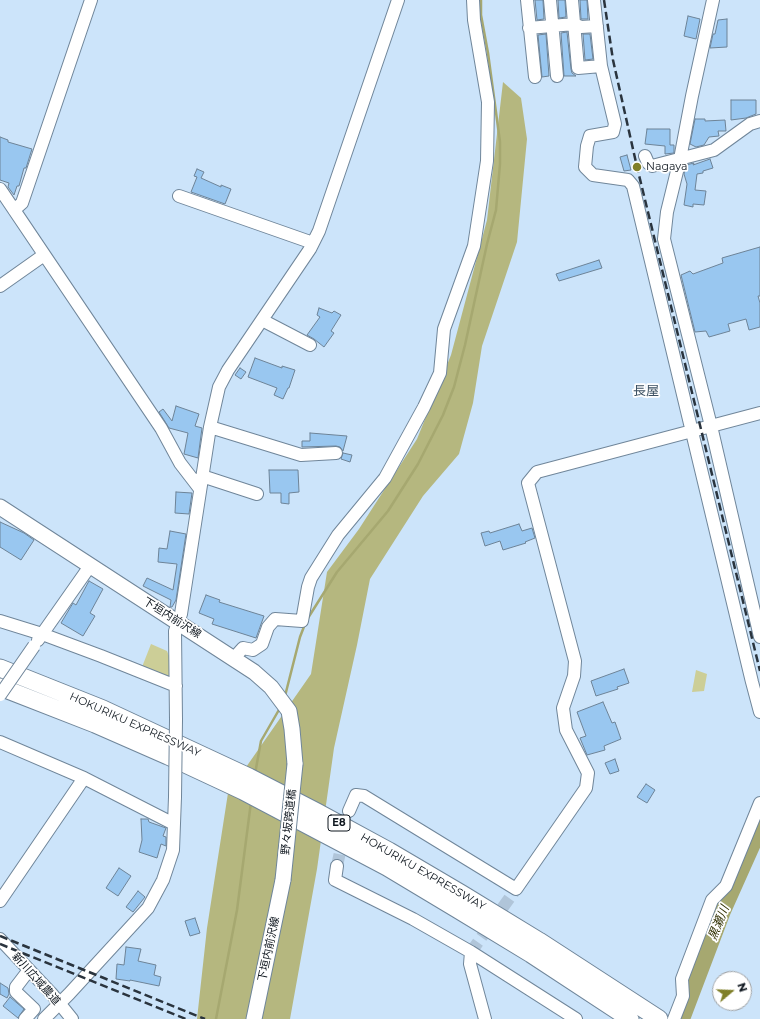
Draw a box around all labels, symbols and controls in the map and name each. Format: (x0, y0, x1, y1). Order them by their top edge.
place label: Nagaya (646, 160, 687, 174)
marker: Nagaya (631, 161, 643, 173)
district label: 長屋 (633, 383, 659, 399)
street label: 下垣内前沢線 (141, 595, 203, 641)
street label: HOKURIKU EXPRESSWAY (67, 690, 203, 760)
street label: 野々坂跨道橋 (279, 788, 299, 856)
road number: E8 (328, 815, 350, 831)
street label: HOKURIKU EXPRESSWAY (358, 831, 488, 913)
water label: 黒瀬川 (706, 904, 732, 942)
street label: 下垣内前沢線 (256, 915, 282, 983)
street label: 新川広域農道 (9, 950, 63, 1008)
north arrow (712, 971, 752, 1011)
text: N (734, 981, 750, 994)

